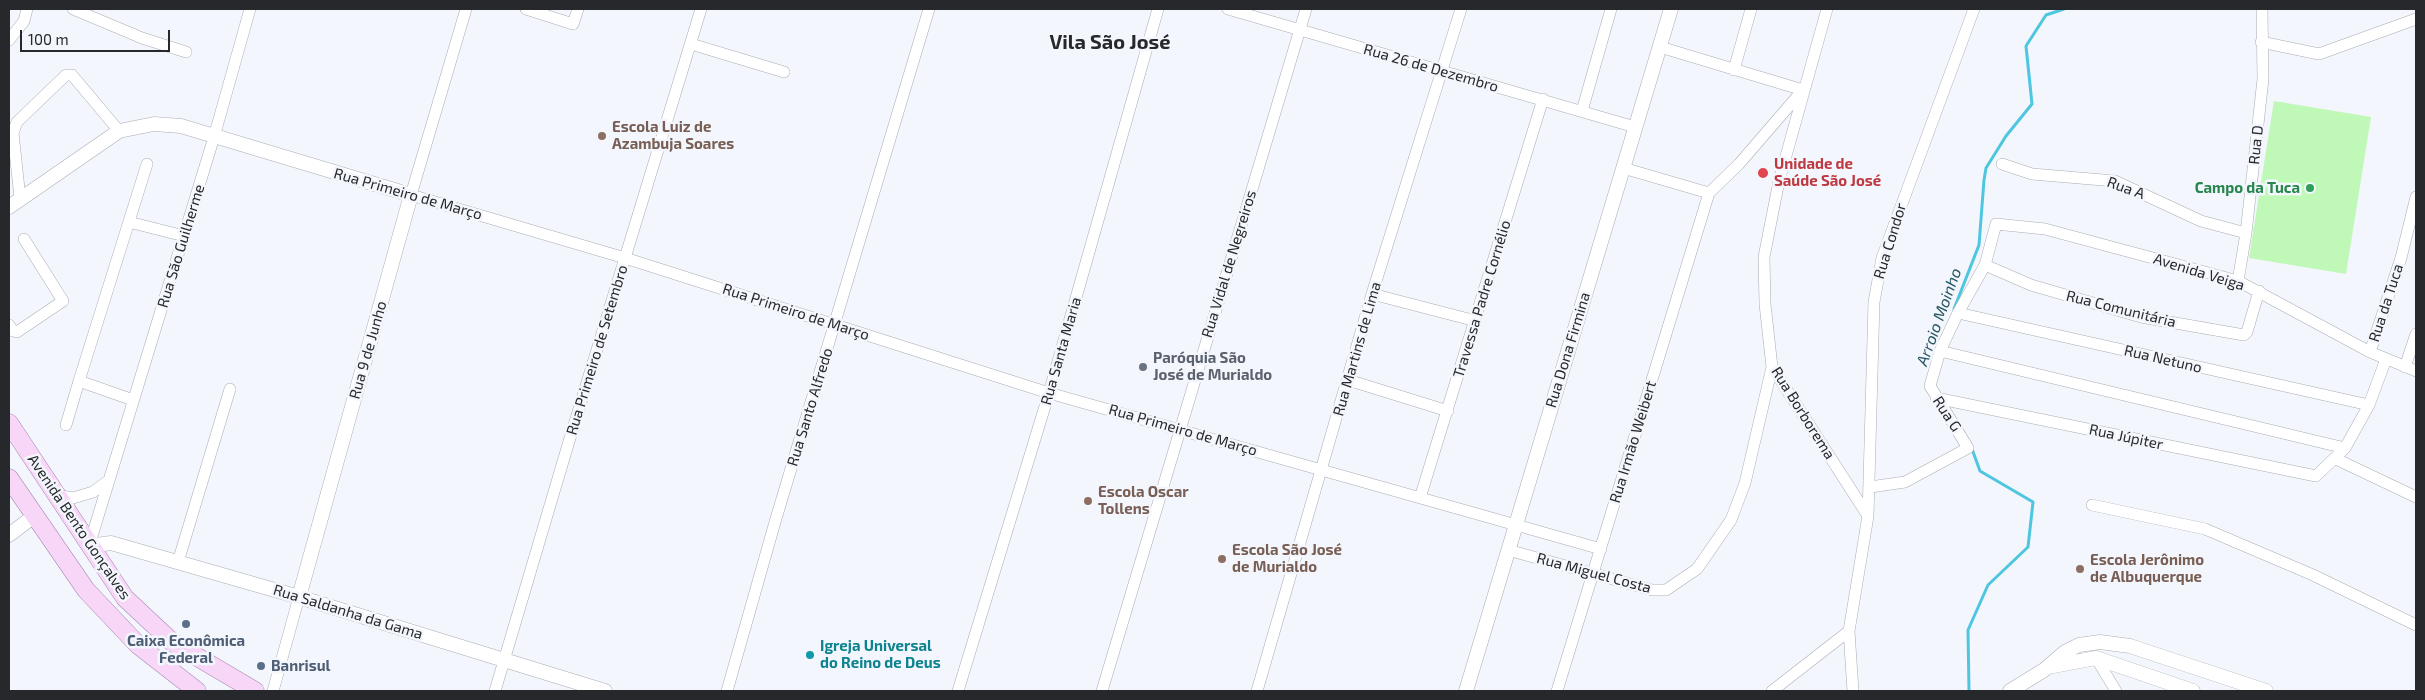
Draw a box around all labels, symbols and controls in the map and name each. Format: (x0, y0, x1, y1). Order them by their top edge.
scale bar (22, 20, 172, 52)
text: 100 m (28, 30, 69, 48)
district label: Vila São José (1050, 30, 1170, 54)
street label: Rua 26 de Dezembro (1361, 40, 1501, 96)
place label: Escola Luiz de Azambuja Soares (612, 118, 734, 153)
street label: Rua D (2245, 124, 2267, 166)
marker: Escola Luiz de Azambuja Soares (596, 130, 608, 142)
place label: Unidade de Saúde São José (1774, 155, 1881, 190)
street label: Rua Primeiro de Março (332, 164, 484, 224)
marker: Unidade de Saúde São José (1756, 166, 1770, 180)
street label: Rua A (2105, 173, 2147, 203)
place label: Campo da Tuca (2195, 179, 2300, 197)
street label: Rua São Guilherme (154, 182, 208, 310)
marker: Campo da Tuca (2304, 182, 2316, 194)
street label: Rua Vidal de Negreiros (1198, 188, 1260, 340)
street label: Rua Condor (1870, 201, 1910, 281)
street label: Travessa Padre Cornélio (1449, 218, 1515, 380)
street label: Avenida Veiga (2151, 250, 2247, 294)
street label: Rua da Tuca (2365, 262, 2407, 344)
street label: Rua Primeiro de Setembro (563, 263, 631, 437)
water label: Arroio Moinho (1912, 266, 1966, 368)
street label: Rua Primeiro de Março (720, 280, 872, 344)
street label: Rua Martins de Lima (1329, 280, 1385, 418)
street label: Rua Comunitária (2064, 287, 2178, 331)
street label: Rua Dona Firmina (1542, 290, 1594, 410)
street label: Rua Santa Maria (1037, 295, 1085, 407)
street label: Rua 9 de Junho (345, 299, 391, 401)
street label: Rua Netuno (2122, 341, 2204, 377)
street label: Rua Santo Alfredo (783, 346, 837, 468)
place label: Paróquia São José de Murialdo (1153, 349, 1272, 384)
marker: Paróquia São José de Murialdo (1137, 361, 1149, 373)
street label: Rua Borborema (1767, 363, 1839, 463)
street label: Rua Irmão Weibert (1606, 379, 1660, 505)
street label: Rua G (1929, 393, 1965, 435)
street label: Rua Primeiro de Março (1107, 400, 1259, 460)
street label: Rua Júpiter (2087, 420, 2165, 454)
street label: Avenida Bento Gonçalves (24, 451, 134, 603)
place label: Escola Oscar Tollens (1098, 483, 1189, 518)
marker: Escola Oscar Tollens (1082, 495, 1094, 507)
place label: Escola São José de Murialdo (1232, 541, 1342, 576)
street label: Rua Miguel Costa (1535, 549, 1653, 597)
place label: Escola Jerônimo de Albuquerque (2090, 551, 2204, 586)
marker: Escola São José de Murialdo (1216, 553, 1228, 565)
marker: Escola Jerônimo de Albuquerque (2074, 563, 2086, 575)
street label: Rua Saldanha da Gama (271, 581, 425, 643)
marker: Caixa Econômica Federal (180, 618, 192, 630)
place label: Caixa Econômica Federal (127, 632, 245, 667)
place label: Igreja Universal do Reino de Deus (820, 637, 941, 672)
marker: Igreja Universal do Reino de Deus (804, 649, 816, 661)
place label: Banrisul (271, 657, 330, 675)
marker: Banrisul (255, 660, 267, 672)

